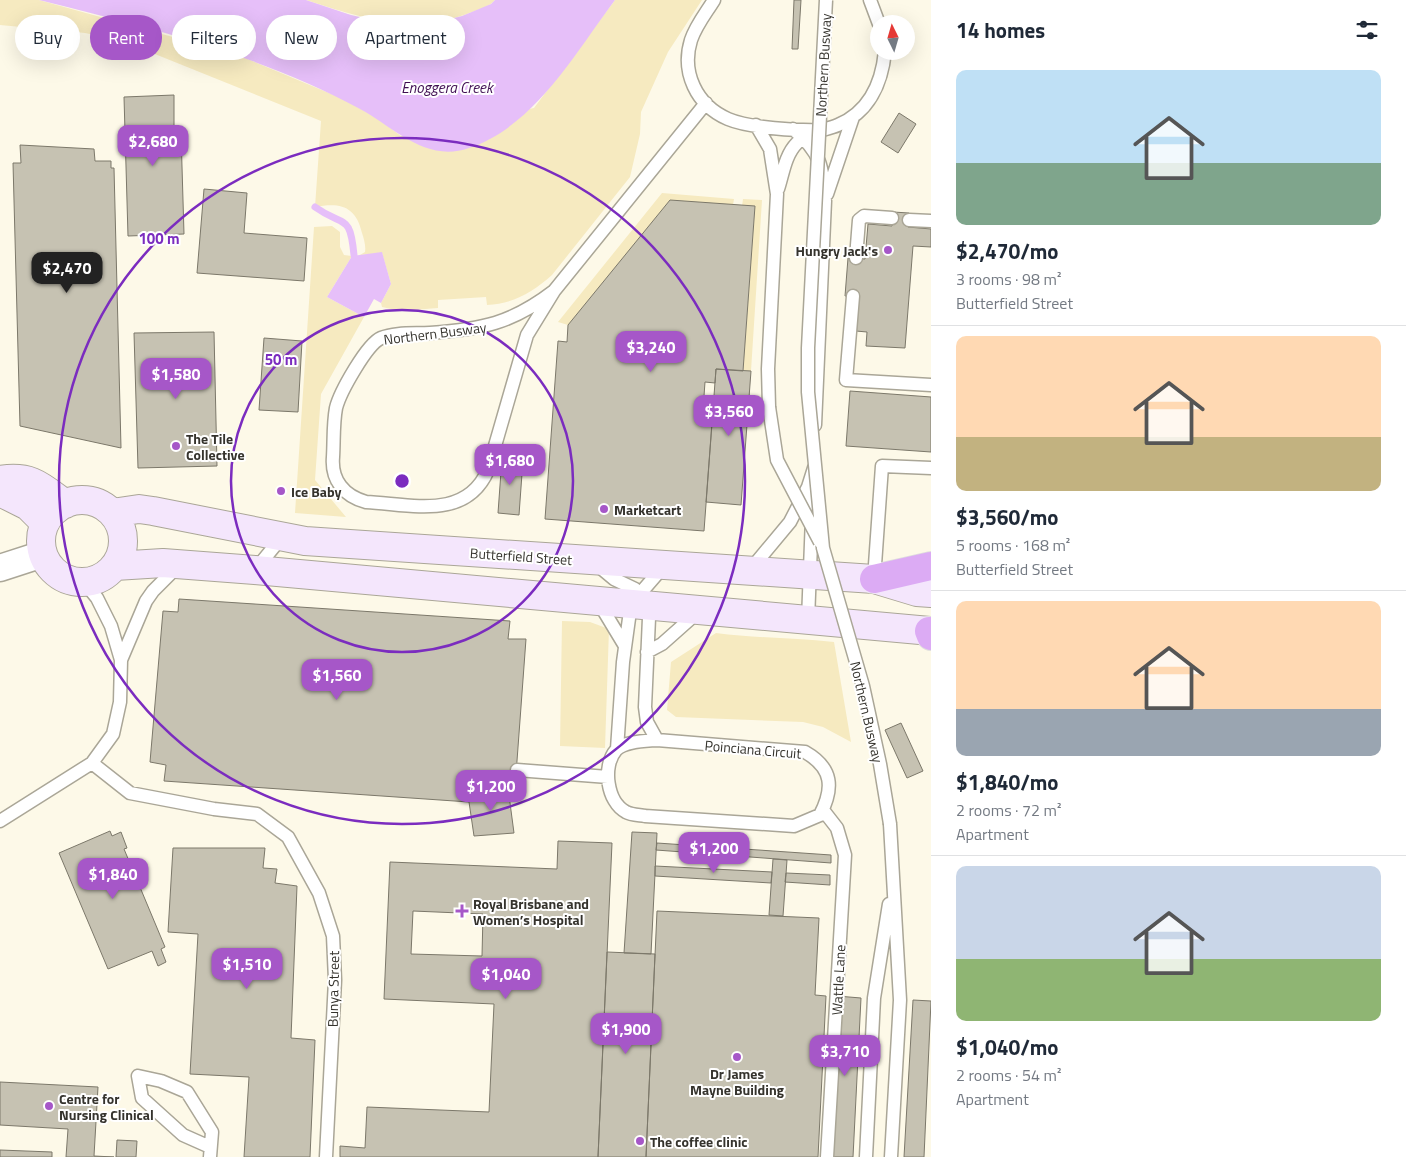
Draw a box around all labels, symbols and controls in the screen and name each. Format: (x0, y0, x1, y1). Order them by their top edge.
street label: Northern Busway (810, 13, 836, 117)
text: 14 homes (956, 14, 1045, 46)
chip: Buy (15, 15, 80, 60)
chip: Rent (90, 15, 162, 60)
chip: Filters (172, 15, 256, 60)
chip: New (266, 15, 337, 60)
chip: Apartment (347, 15, 465, 60)
north arrow (870, 15, 915, 60)
map controls (870, 15, 915, 60)
icon: filters (1353, 16, 1381, 44)
water label: Enoggera Creek (401, 76, 495, 99)
icon: home (1124, 103, 1214, 193)
pin: $2,680 (112, 124, 194, 167)
text: $2,680 (128, 129, 178, 153)
text: 100 m (138, 227, 180, 250)
text: $2,470/mo (956, 235, 1058, 267)
place label: Hungry Jack's (795, 240, 878, 261)
marker: Hungry Jack's (882, 244, 894, 256)
pin: $2,470 (26, 252, 108, 294)
text: $2,470 (42, 256, 92, 280)
text: 3 rooms · 98 m² (956, 267, 1061, 291)
text: Butterfield Street (956, 291, 1073, 315)
street label: Northern Busway (382, 316, 488, 350)
pin: $3,240 (610, 330, 692, 373)
text: $3,240 (626, 335, 676, 359)
text: 50 m (265, 348, 297, 371)
pin: $1,580 (135, 358, 217, 400)
text: $1,580 (151, 362, 201, 386)
icon: home (1124, 368, 1214, 458)
pin: $3,560 (688, 394, 770, 437)
text: $3,560 (704, 399, 754, 423)
place label: The Tile Collective (186, 428, 245, 465)
marker: The Tile Collective (170, 440, 182, 452)
pin: $1,680 (469, 444, 551, 486)
text: $1,680 (485, 448, 535, 472)
centre of rings (393, 472, 411, 490)
place label: Ice Baby (291, 481, 342, 502)
marker: Ice Baby (275, 485, 287, 497)
place label: Marketcart (614, 499, 681, 520)
text: $3,560/mo (956, 501, 1058, 533)
marker: Marketcart (598, 503, 610, 515)
text: 5 rooms · 168 m² (956, 533, 1070, 557)
street label: Butterfield Street (469, 542, 573, 570)
text: Butterfield Street (956, 557, 1073, 581)
icon: home (1124, 633, 1214, 723)
pin: $1,560 (296, 658, 378, 701)
street label: Northern Busway (845, 659, 889, 765)
text: $1,560 (312, 663, 362, 687)
street label: Poinciana Circuit (704, 734, 802, 764)
text: $1,840/mo (956, 766, 1058, 798)
pin: $1,200 (450, 770, 532, 812)
text: $1,200 (466, 774, 516, 798)
text: 2 rooms · 72 m² (956, 798, 1061, 822)
text: Apartment (956, 822, 1029, 846)
pin: $1,200 (673, 832, 755, 874)
text: $1,200 (689, 836, 739, 860)
pin: $1,840 (72, 858, 154, 900)
text: $1,840 (88, 862, 138, 886)
place label: Royal Brisbane and Women’s Hospital (473, 893, 589, 930)
icon: home (1124, 898, 1214, 988)
marker: Royal Brisbane and Women’s Hospital (455, 904, 469, 918)
street label: Wattle Lane (826, 944, 850, 1016)
pin: $1,510 (206, 948, 288, 990)
street label: Bunya Street (322, 951, 344, 1027)
text: $1,510 (222, 952, 272, 976)
pin: $1,040 (465, 958, 547, 1000)
text: $1,040 (481, 962, 531, 986)
pin: $1,900 (585, 1012, 667, 1055)
text: $1,900 (601, 1017, 651, 1041)
text: $1,040/mo (956, 1031, 1058, 1063)
pin: $3,710 (804, 1034, 886, 1077)
text: $3,710 (820, 1039, 870, 1063)
marker: Dr James Mayne Building (731, 1051, 743, 1063)
place label: Dr James Mayne Building (690, 1063, 785, 1100)
text: 2 rooms · 54 m² (956, 1063, 1061, 1087)
text: Apartment (956, 1087, 1029, 1111)
place label: Centre for Nursing Clinical (59, 1088, 154, 1125)
marker: Centre for Nursing Clinical (43, 1100, 55, 1112)
place label: The coffee clinic (650, 1131, 748, 1152)
marker: The coffee clinic (634, 1135, 646, 1147)

